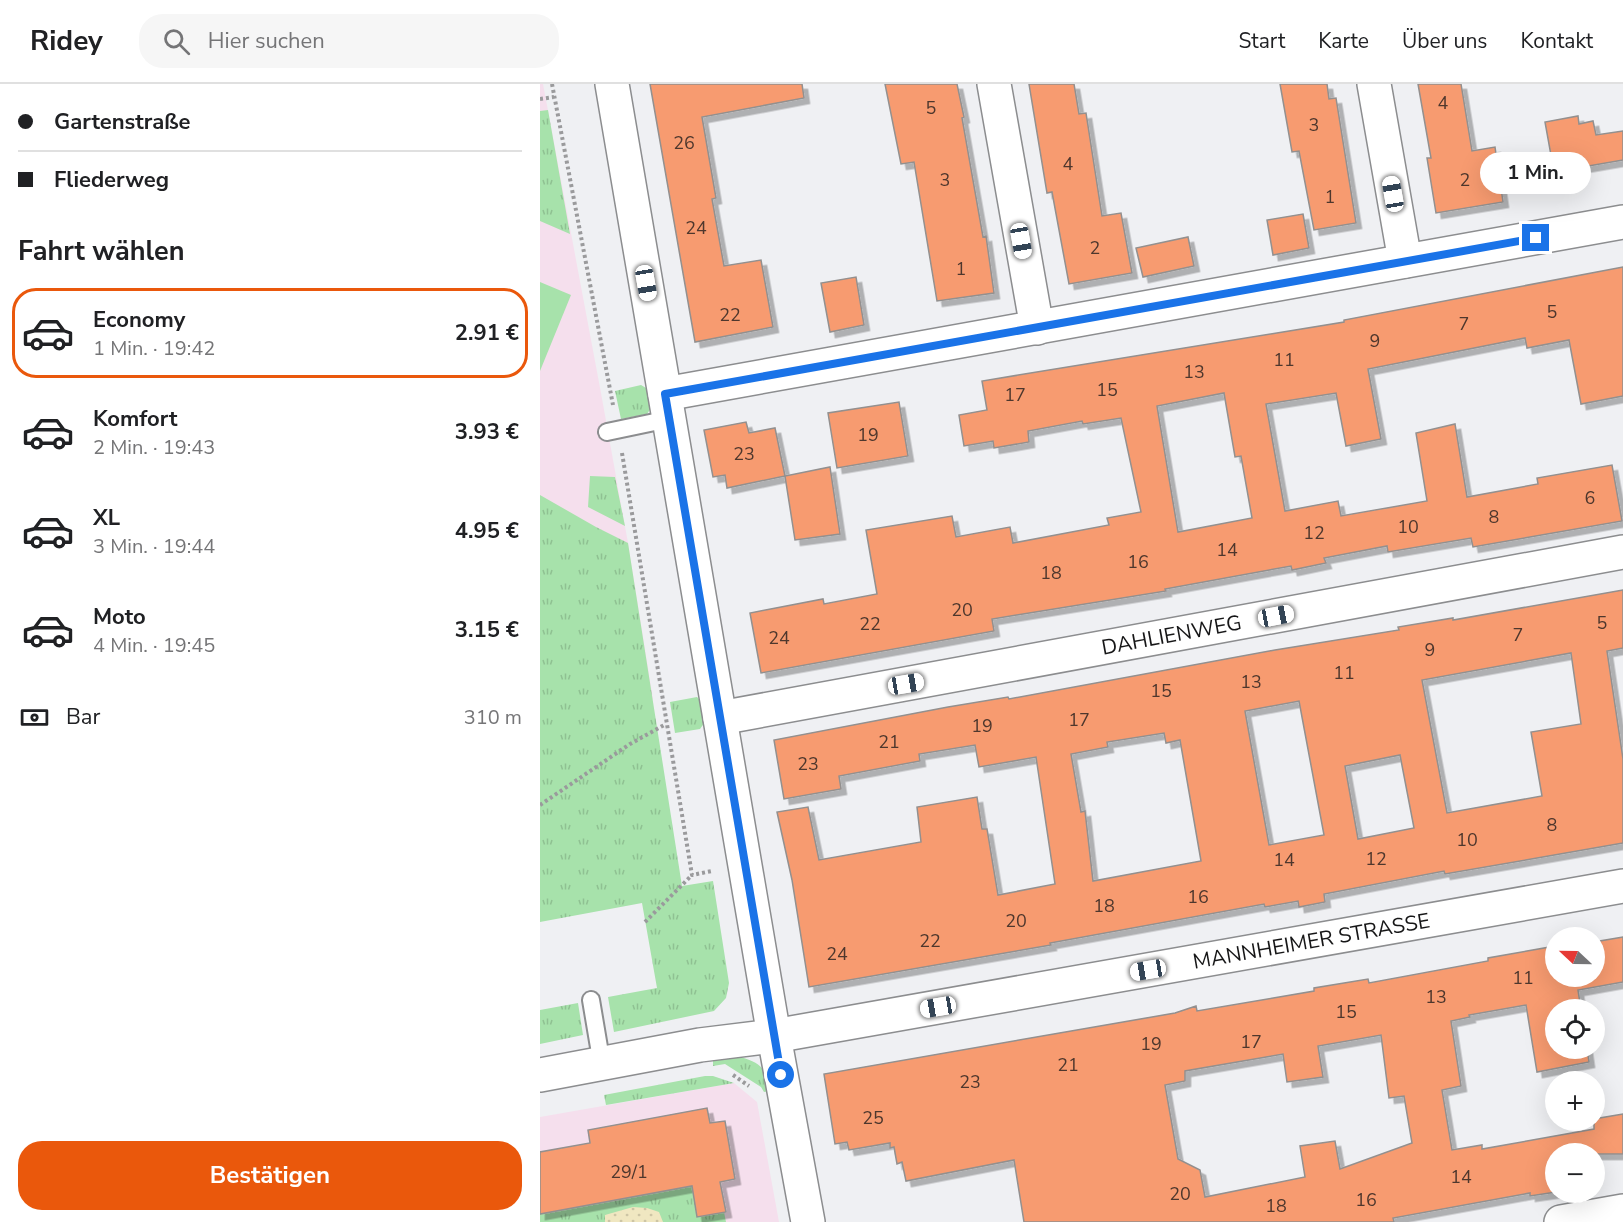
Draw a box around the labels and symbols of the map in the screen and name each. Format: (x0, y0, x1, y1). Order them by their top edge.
house number: 4 (1438, 91, 1449, 115)
house number: 5 (926, 96, 936, 120)
house number: 3 (1309, 113, 1319, 137)
house number: 26 (673, 131, 695, 155)
callout: 1 Min. (1480, 151, 1592, 193)
house number: 4 (1063, 152, 1074, 176)
house number: 3 (940, 168, 950, 192)
house number: 2 (1460, 168, 1470, 192)
car (1381, 175, 1405, 213)
house number: 1 (1325, 185, 1335, 209)
house number: 24 (685, 216, 707, 240)
car (1009, 222, 1033, 260)
route end (1522, 224, 1549, 251)
house number: 2 (1090, 236, 1100, 260)
house number: 1 (956, 257, 966, 281)
car (634, 264, 658, 302)
house number: 5 (1547, 300, 1557, 324)
house number: 22 (719, 303, 741, 327)
house number: 7 (1459, 312, 1469, 336)
house number: 9 (1370, 329, 1380, 353)
house number: 11 (1273, 348, 1295, 372)
house number: 13 (1183, 360, 1205, 384)
house number: 15 (1096, 378, 1118, 402)
house number: 17 (1004, 383, 1026, 407)
house number: 19 (857, 423, 879, 447)
house number: 23 (733, 442, 755, 466)
house number: 6 (1585, 486, 1595, 510)
house number: 8 (1489, 505, 1499, 529)
house number: 10 (1397, 515, 1419, 539)
house number: 12 (1303, 521, 1325, 545)
house number: 14 (1216, 538, 1238, 562)
house number: 16 (1127, 550, 1149, 574)
house number: 18 (1040, 561, 1062, 585)
house number: 20 (951, 598, 973, 622)
car (1257, 604, 1295, 628)
street label: DAHLIENWEG (1099, 608, 1244, 662)
house number: 5 (1597, 611, 1607, 635)
house number: 22 (859, 612, 881, 636)
house number: 7 (1513, 623, 1523, 647)
house number: 24 (768, 626, 790, 650)
house number: 9 (1425, 638, 1435, 662)
house number: 11 (1333, 661, 1355, 685)
house number: 13 (1240, 670, 1262, 694)
car (887, 672, 925, 696)
house number: 15 (1150, 679, 1172, 703)
house number: 17 (1068, 708, 1090, 732)
house number: 19 (971, 714, 993, 738)
house number: 21 (878, 730, 900, 754)
house number: 23 (797, 752, 819, 776)
house number: 8 (1547, 813, 1557, 837)
house number: 10 (1456, 828, 1478, 852)
house number: 12 (1365, 847, 1387, 871)
house number: 14 (1273, 848, 1295, 872)
house number: 16 (1187, 885, 1209, 909)
house number: 18 (1093, 894, 1115, 918)
street label: MANNHEIMER STRASSE (1191, 906, 1432, 976)
house number: 20 (1005, 909, 1027, 933)
north arrow (1545, 927, 1605, 987)
house number: 22 (919, 929, 941, 953)
house number: 24 (826, 942, 848, 966)
car (1129, 958, 1167, 982)
house number: 11 (1512, 966, 1534, 990)
house number: 13 (1425, 985, 1447, 1009)
car (919, 995, 957, 1019)
house number: 15 (1335, 1000, 1357, 1024)
house number: 17 (1240, 1030, 1262, 1054)
house number: 19 (1140, 1032, 1162, 1056)
house number: 21 (1057, 1053, 1079, 1077)
route start (767, 1061, 794, 1088)
house number: 23 (959, 1070, 981, 1094)
house number: 25 (862, 1106, 884, 1130)
house number: 29/1 (610, 1160, 648, 1184)
house number: 14 (1450, 1165, 1472, 1189)
house number: 20 (1169, 1182, 1191, 1206)
house number: 16 (1355, 1188, 1377, 1212)
house number: 18 (1265, 1194, 1287, 1218)

